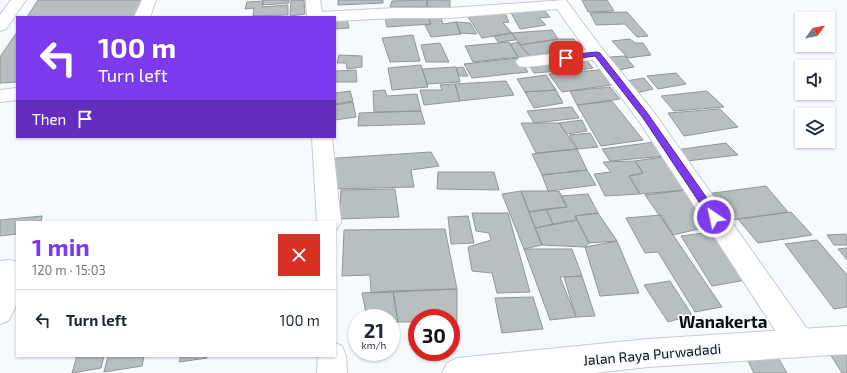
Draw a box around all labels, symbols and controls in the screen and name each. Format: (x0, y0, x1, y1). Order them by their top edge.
north arrow (795, 12, 835, 52)
map controls (795, 12, 835, 148)
text: 100 m (98, 30, 176, 64)
icon: left (32, 32, 84, 84)
pin (549, 41, 583, 75)
icon: arrive (555, 47, 577, 69)
button: sound (795, 60, 835, 100)
text: Turn left (98, 64, 168, 86)
icon: arrive (74, 108, 96, 130)
button: layers (795, 108, 835, 148)
text: Then (32, 110, 66, 128)
position arrow (693, 196, 735, 238)
text: 1 min (32, 232, 90, 261)
button: close (278, 234, 320, 276)
text: 120 m · 15:03 (32, 262, 106, 278)
icon: left (32, 309, 54, 331)
speed limit sign: 30 (408, 309, 460, 361)
text: Turn left (66, 311, 127, 329)
text: 100 m (279, 311, 320, 329)
district label: Wanakerta (679, 311, 767, 331)
text: 21 (364, 318, 384, 342)
text: km/h (362, 339, 386, 351)
street label: Jalan Raya Purwadadi (582, 340, 722, 368)

